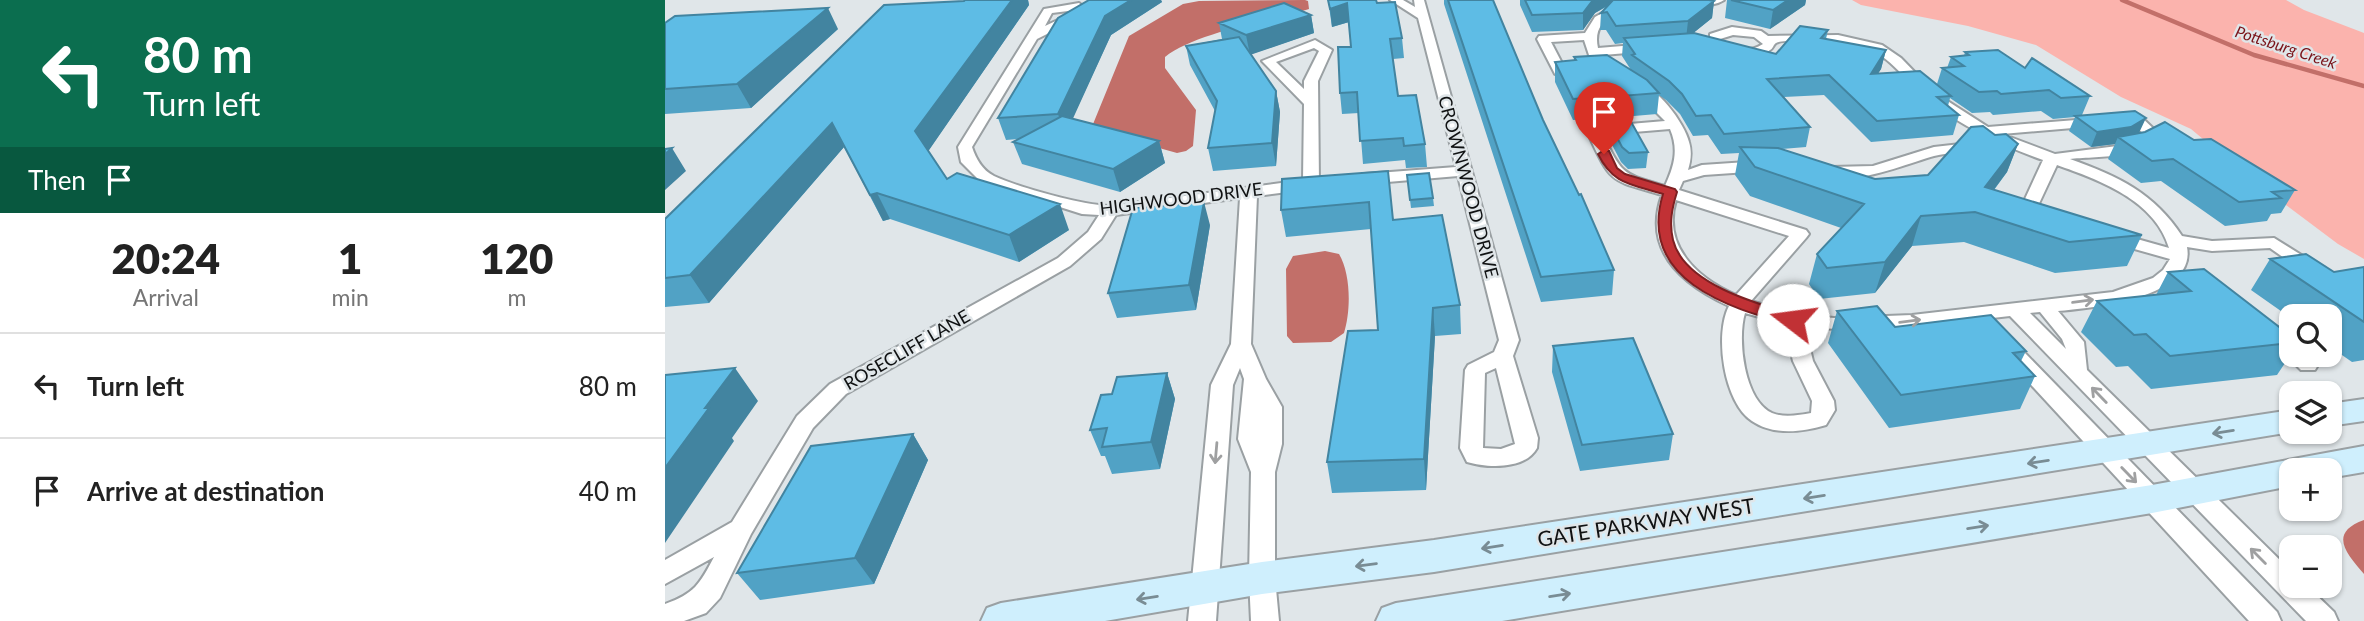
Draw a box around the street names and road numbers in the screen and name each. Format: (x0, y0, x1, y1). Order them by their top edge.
street label: CROWNWOOD DRIVE (1434, 93, 1504, 280)
street label: HIGHWOOD DRIVE (1098, 177, 1264, 219)
street label: ROSECLIFF LANE (840, 304, 973, 394)
street label: GATE PARKWAY WEST (1535, 492, 1757, 551)

